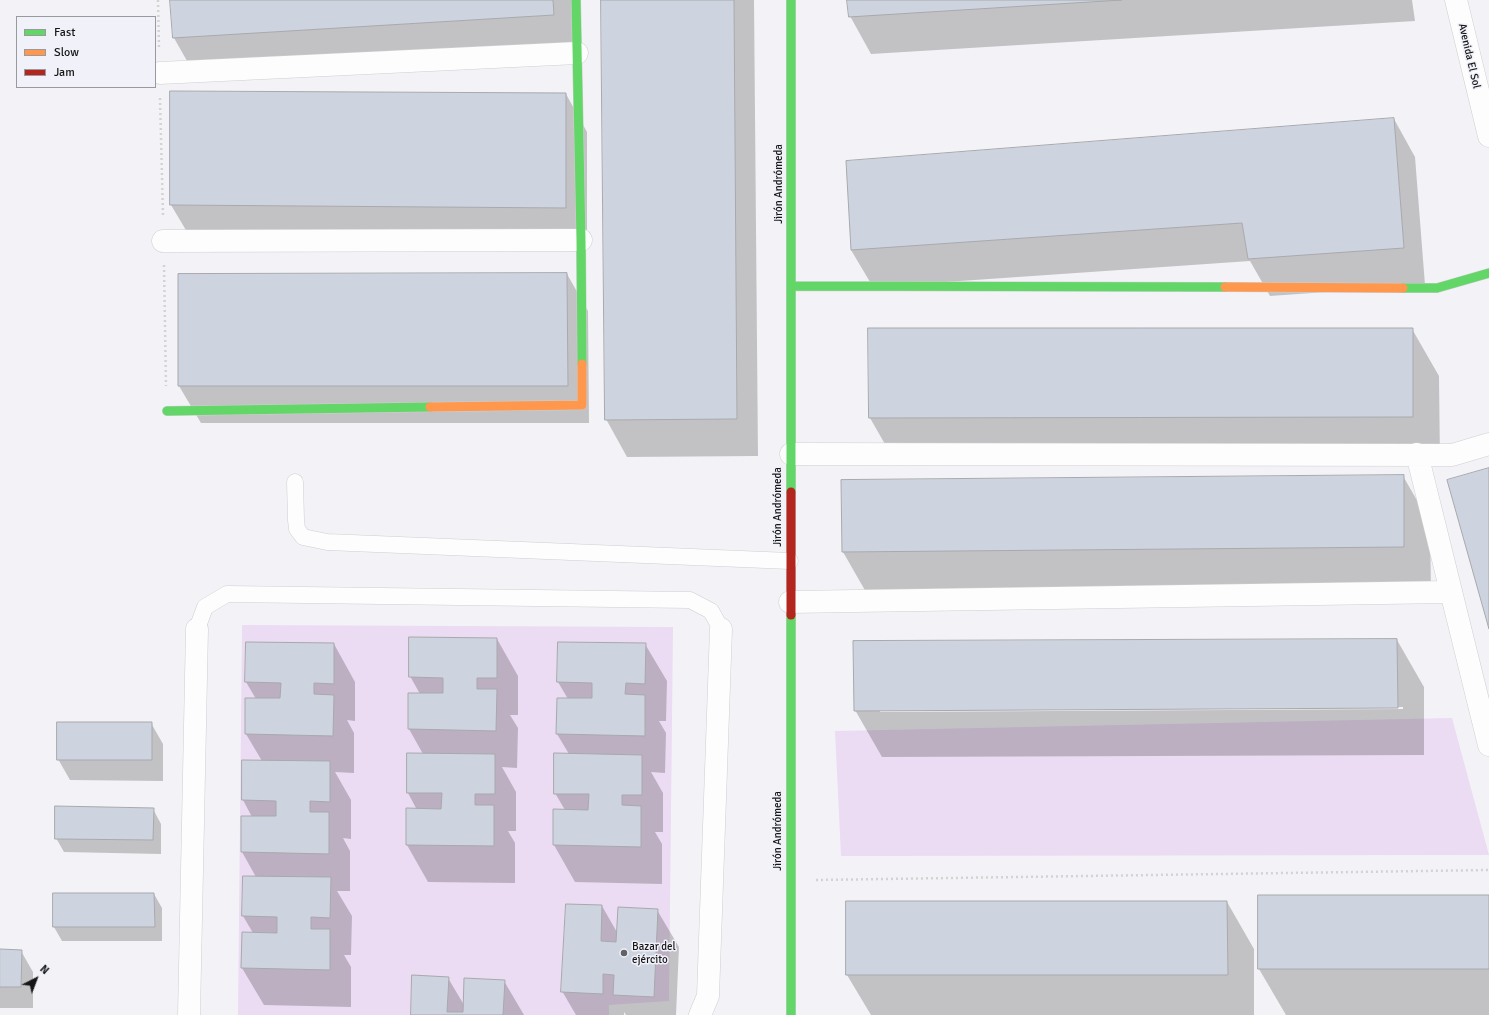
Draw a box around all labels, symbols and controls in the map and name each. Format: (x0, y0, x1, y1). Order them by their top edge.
legend (16, 16, 156, 88)
street label: Avenida El Sol (1455, 22, 1483, 90)
text: Fast (54, 25, 75, 40)
text: Slow (54, 45, 79, 60)
text: Jam (54, 65, 75, 80)
street label: Jirón Andrómeda (772, 144, 786, 224)
street label: Jirón Andrómeda (771, 467, 785, 547)
street label: Jirón Andrómeda (771, 791, 785, 871)
place label: Bazar del ejército (632, 940, 676, 966)
marker: Bazar del ejército (619, 948, 629, 958)
north arrow (16, 959, 56, 999)
text: N (37, 962, 52, 977)

